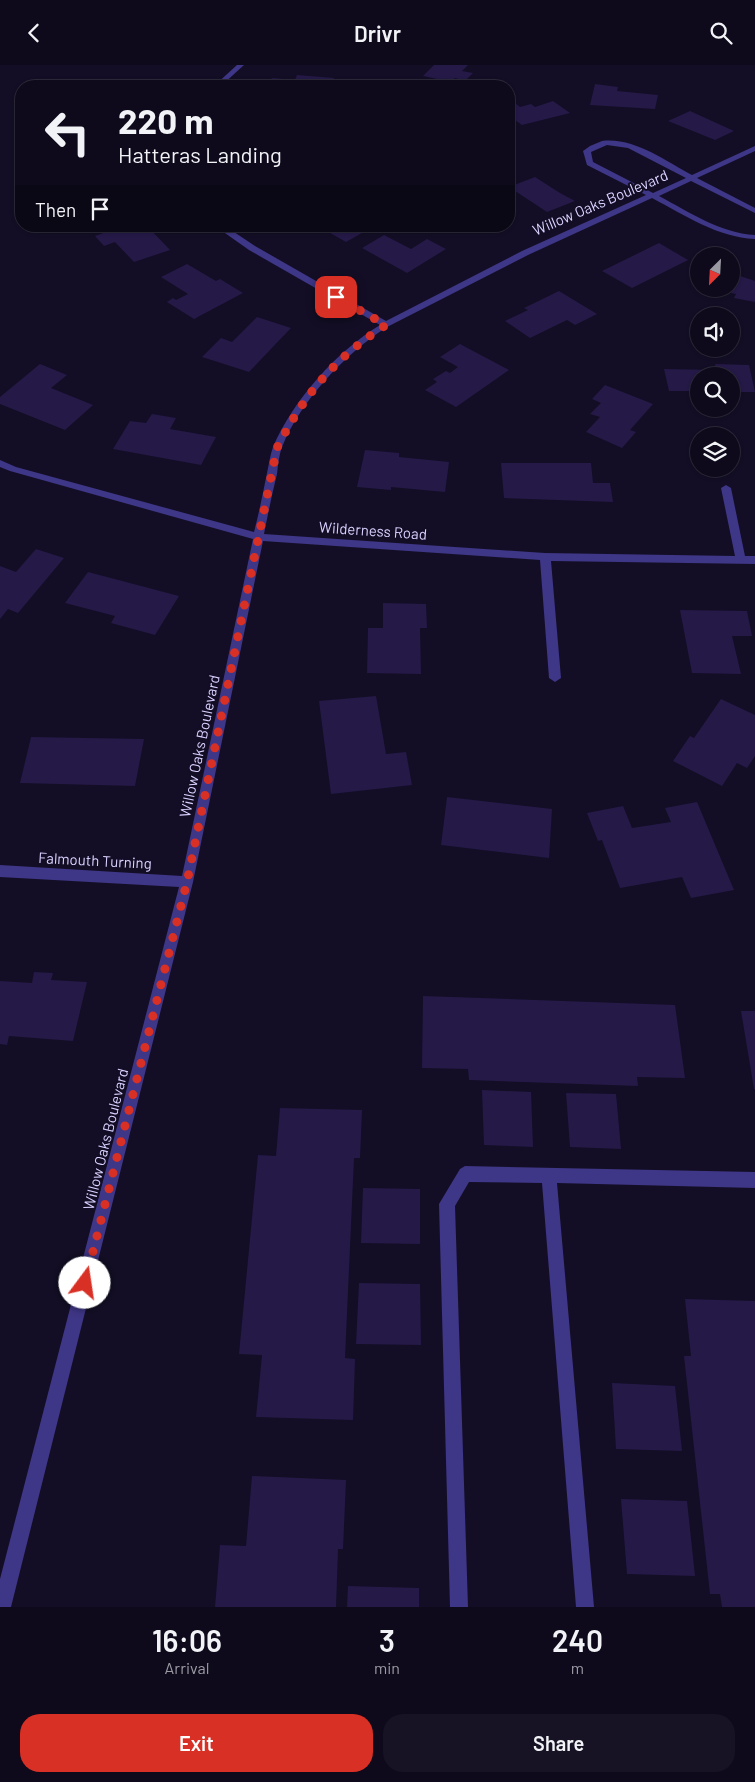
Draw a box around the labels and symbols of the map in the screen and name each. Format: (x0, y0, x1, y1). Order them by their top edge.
street label: Willow Oaks Boulevard (530, 165, 670, 239)
north arrow (690, 247, 740, 297)
pin (315, 276, 357, 318)
street label: Wilderness Road (318, 517, 428, 543)
street label: Willow Oaks Boulevard (175, 673, 223, 819)
street label: Falmouth Turning (38, 848, 152, 872)
street label: Willow Oaks Boulevard (79, 1066, 131, 1212)
position arrow (58, 1256, 110, 1308)

